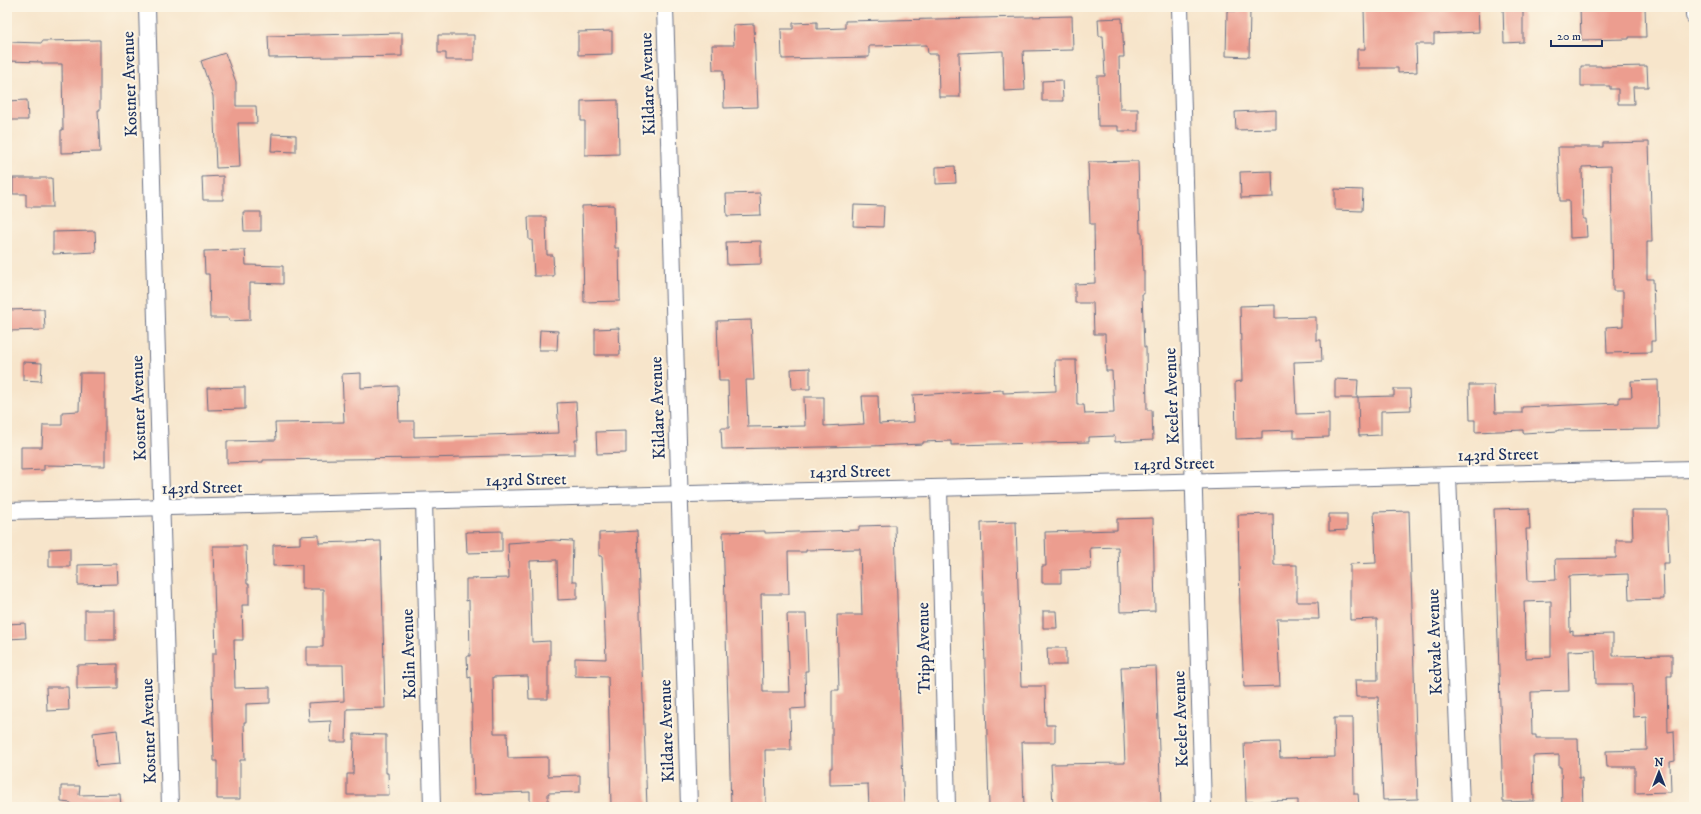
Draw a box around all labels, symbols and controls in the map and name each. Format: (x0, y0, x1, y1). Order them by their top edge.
scale bar (1551, 22, 1602, 48)
text: 20 m (1557, 29, 1581, 44)
street label: Kostner Avenue (117, 31, 143, 137)
street label: Kildare Avenue (635, 32, 661, 136)
street label: Keeler Avenue (1159, 347, 1185, 445)
street label: Kostner Avenue (126, 355, 152, 461)
street label: Kildare Avenue (645, 356, 671, 460)
street label: 143rd Street (1457, 443, 1539, 467)
street label: 143rd Street (1133, 452, 1215, 476)
street label: 143rd Street (809, 460, 891, 484)
street label: 143rd Street (485, 468, 567, 492)
street label: 143rd Street (161, 476, 243, 500)
street label: Kedvale Avenue (1422, 588, 1448, 696)
street label: Tripp Avenue (912, 602, 936, 694)
street label: Kolin Avenue (396, 608, 422, 700)
street label: Keeler Avenue (1168, 670, 1194, 768)
street label: Kostner Avenue (136, 678, 162, 784)
street label: Kildare Avenue (654, 679, 680, 783)
north arrow (1639, 752, 1679, 792)
text: N (1654, 756, 1664, 770)

